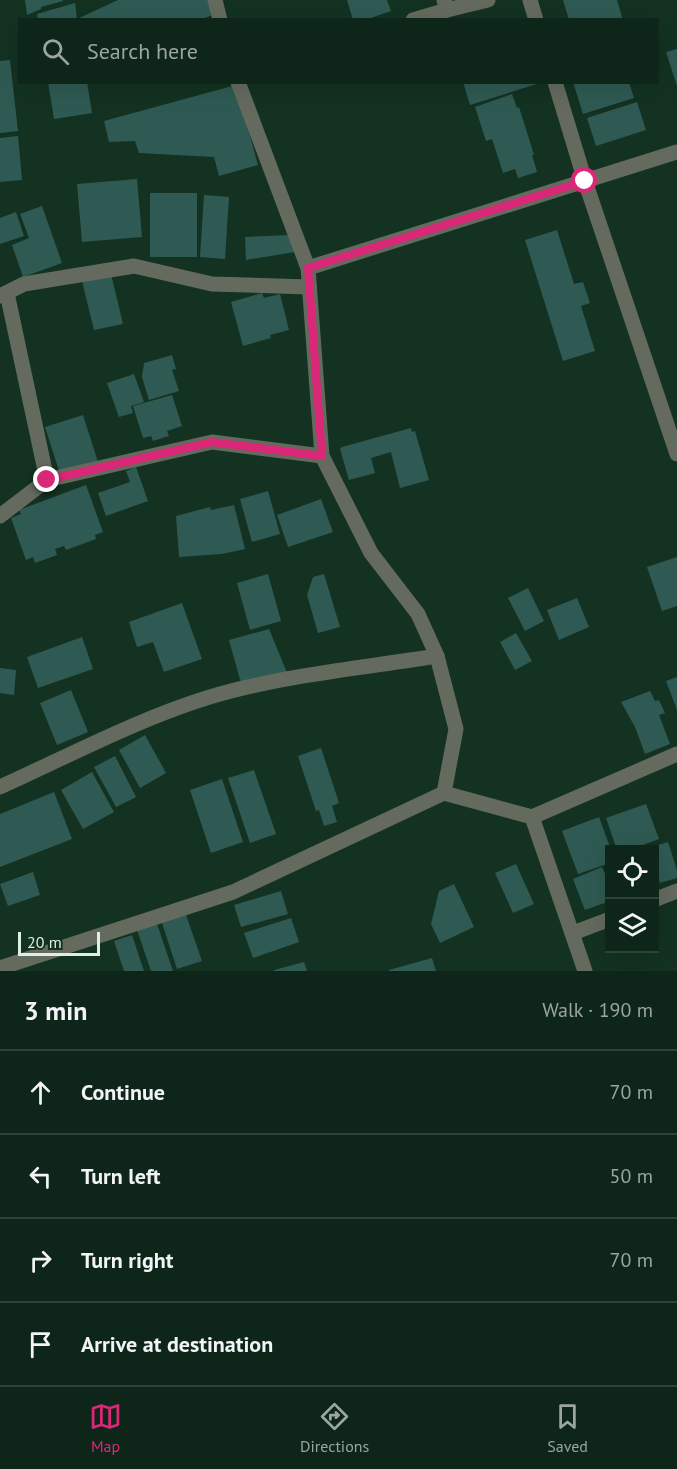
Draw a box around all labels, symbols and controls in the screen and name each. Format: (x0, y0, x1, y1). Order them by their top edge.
search box (18, 18, 659, 84)
icon: search (39, 35, 72, 68)
text: Search here (87, 37, 198, 65)
route start (571, 167, 597, 193)
route end (33, 466, 59, 492)
map controls (605, 845, 659, 953)
button: locate (605, 845, 659, 899)
button: layers (605, 899, 659, 953)
scale bar (18, 929, 100, 956)
text: 20 m (27, 932, 62, 952)
text: 3 min (24, 994, 87, 1027)
text: Walk · 190 m (542, 997, 653, 1023)
icon: ahead (24, 1076, 57, 1109)
text: Continue (81, 1078, 165, 1106)
text: 70 m (610, 1079, 653, 1105)
icon: left (24, 1160, 57, 1193)
text: Turn left (81, 1162, 161, 1190)
text: 50 m (610, 1163, 653, 1189)
icon: right (24, 1244, 57, 1277)
text: Turn right (81, 1246, 173, 1274)
text: 70 m (610, 1247, 653, 1273)
icon: arrive (24, 1328, 57, 1361)
text: Arrive at destination (81, 1330, 273, 1358)
tab: Map (89, 1400, 122, 1456)
tab: Directions (300, 1400, 369, 1456)
tab: Saved (547, 1400, 588, 1456)

